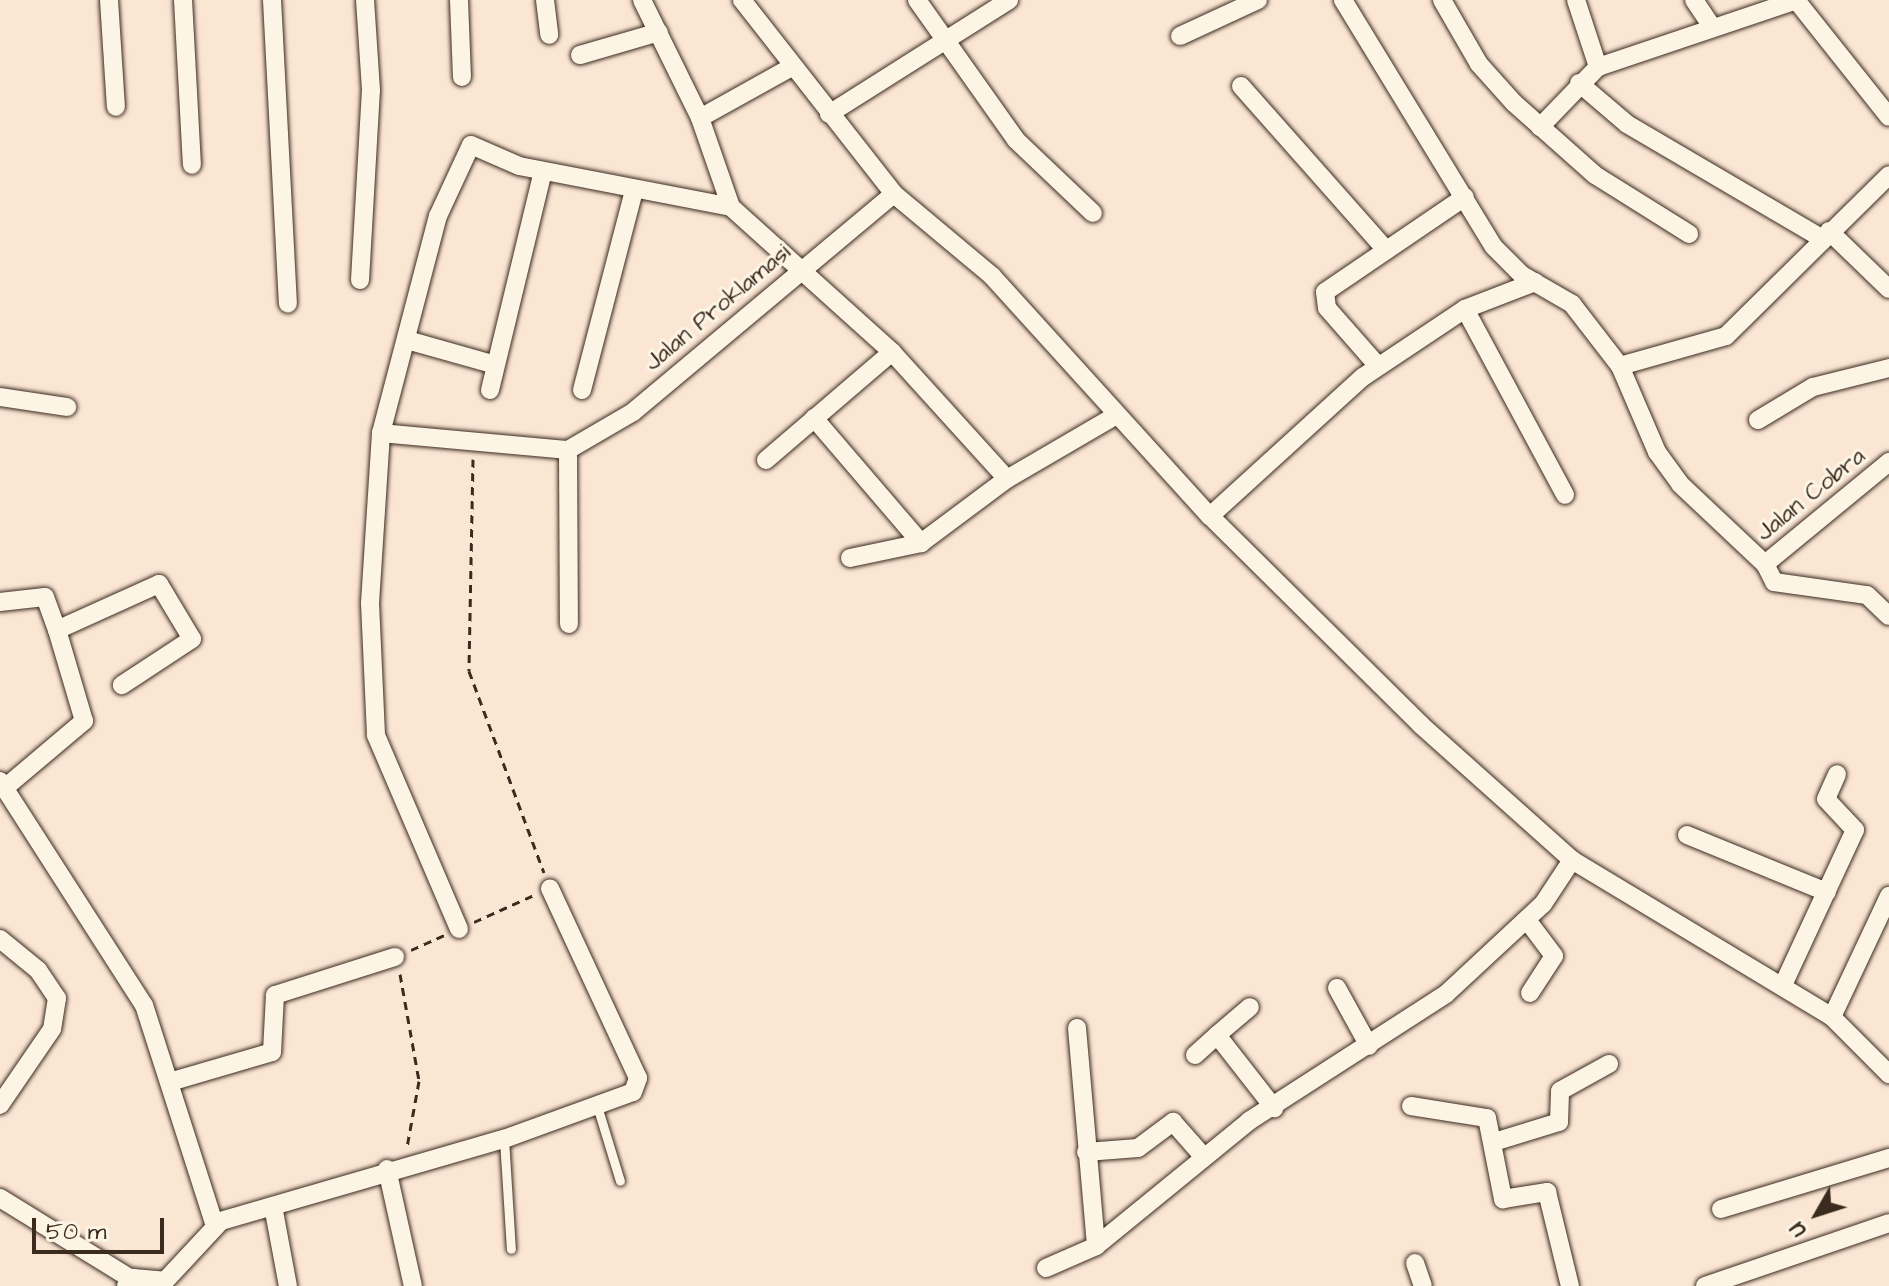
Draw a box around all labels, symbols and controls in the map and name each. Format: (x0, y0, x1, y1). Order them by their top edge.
street label: Jalan Proklamasi (639, 239, 797, 377)
street label: Jalan Cobra (1751, 442, 1871, 548)
north arrow (1777, 1174, 1857, 1254)
scale bar (36, 1202, 168, 1252)
text: 50 m (46, 1215, 106, 1249)
text: U (1782, 1215, 1814, 1244)

